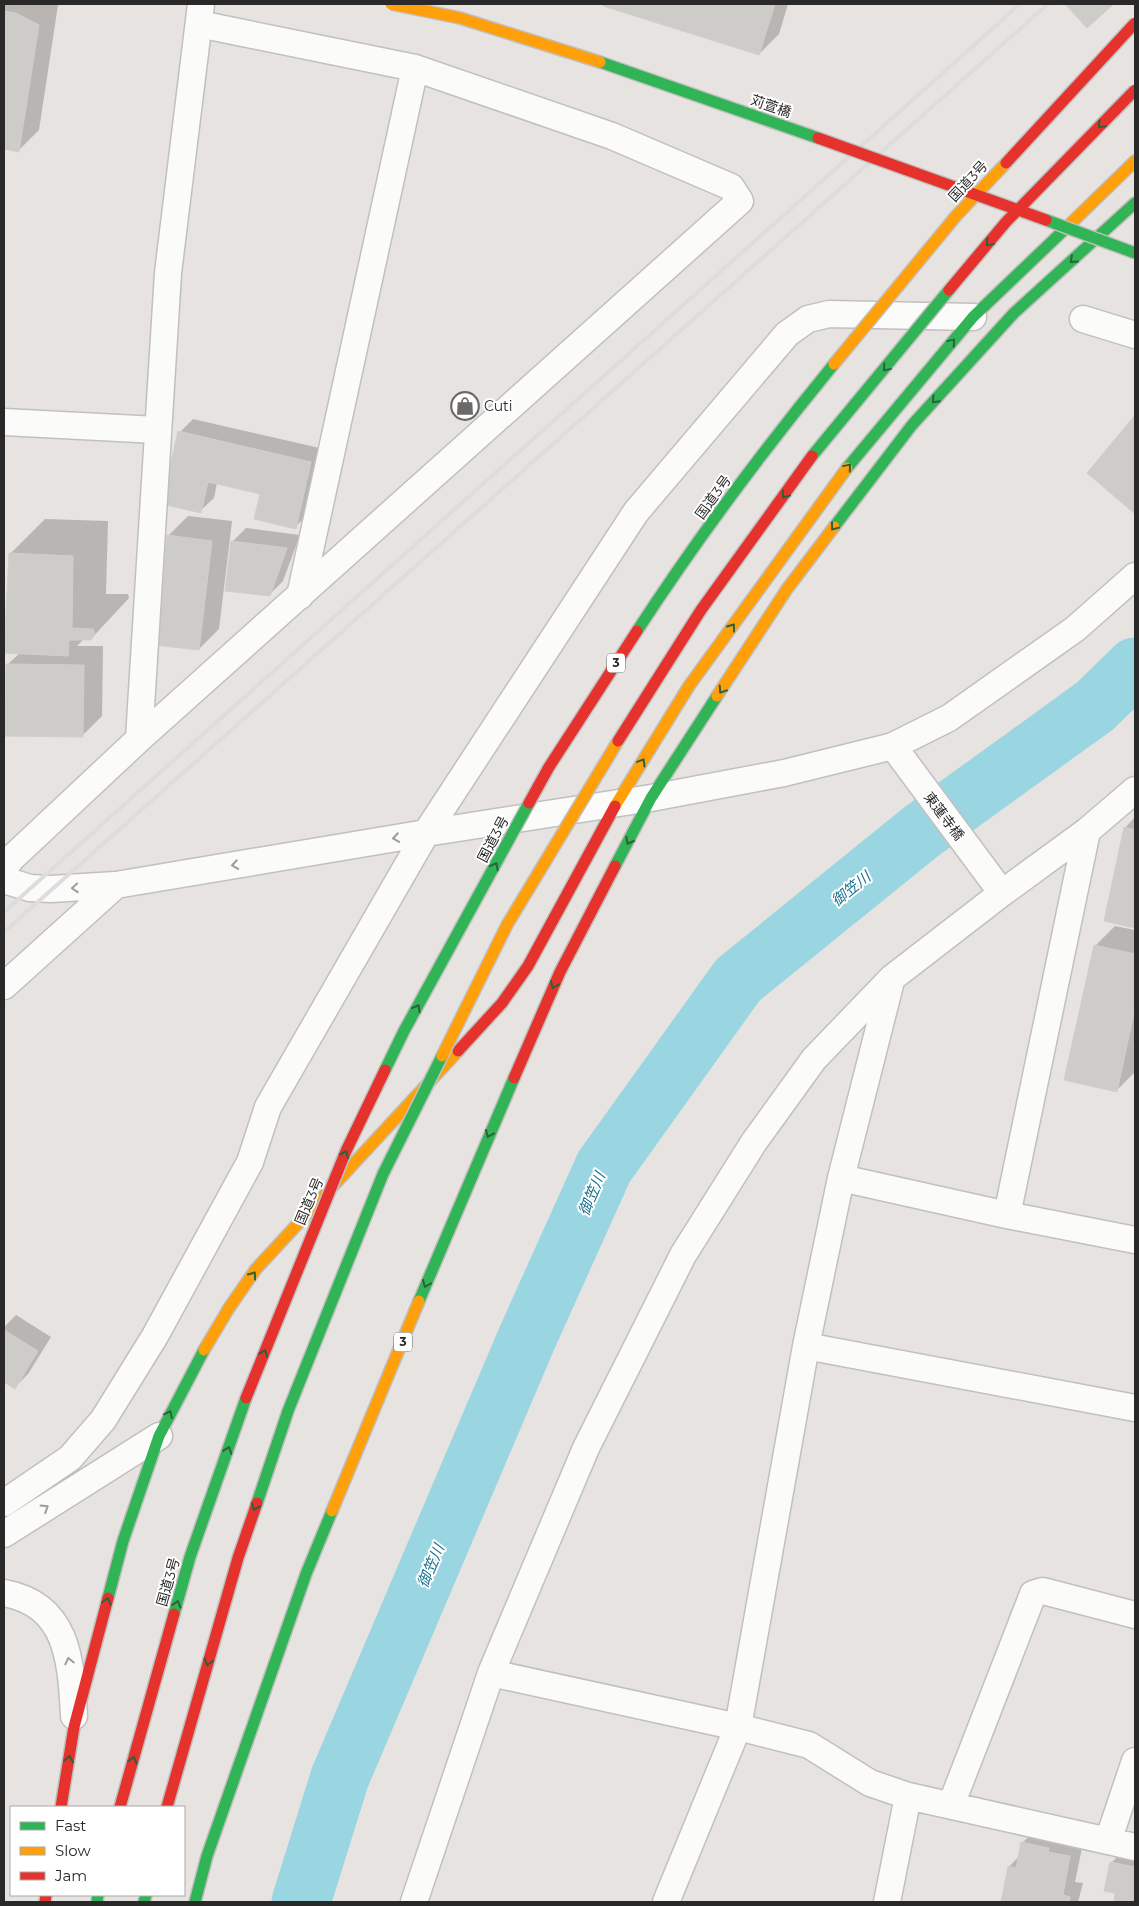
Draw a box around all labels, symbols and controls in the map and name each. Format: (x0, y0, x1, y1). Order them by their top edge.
street label: 苅萱橋 (748, 91, 794, 121)
one-way arrow (1098, 119, 1107, 128)
street label: 国道3号 (944, 157, 992, 205)
one-way arrow (986, 237, 995, 246)
one-way arrow (1070, 254, 1079, 263)
one-way arrow (947, 339, 955, 348)
one-way arrow (882, 362, 891, 371)
shop icon: Cuti (450, 391, 480, 421)
one-way arrow (932, 394, 941, 403)
place label: Cuti (484, 397, 513, 415)
one-way arrow (842, 464, 850, 473)
street label: 国道3号 (691, 472, 735, 522)
one-way arrow (782, 489, 791, 499)
one-way arrow (831, 521, 839, 530)
one-way arrow (726, 623, 735, 632)
road number: 3 (607, 654, 625, 672)
one-way arrow (718, 684, 728, 693)
one-way arrow (635, 758, 645, 767)
street label: 東蓮寺橋 (920, 788, 968, 844)
street label: 国道3号 (473, 813, 513, 865)
one-way arrow (391, 833, 400, 843)
one-way arrow (625, 836, 635, 845)
one-way arrow (231, 860, 240, 870)
one-way arrow (489, 862, 499, 871)
water label: 御笠川 (827, 866, 876, 910)
one-way arrow (70, 882, 78, 893)
one-way arrow (549, 980, 560, 989)
one-way arrow (410, 1005, 420, 1014)
one-way arrow (484, 1130, 494, 1138)
one-way arrow (338, 1150, 349, 1159)
water label: 御笠川 (574, 1168, 610, 1218)
street label: 国道3号 (291, 1175, 327, 1227)
one-way arrow (247, 1272, 255, 1281)
one-way arrow (422, 1280, 432, 1288)
road number: 3 (394, 1332, 412, 1351)
one-way arrow (257, 1349, 268, 1358)
one-way arrow (163, 1410, 174, 1419)
one-way arrow (222, 1446, 232, 1454)
one-way arrow (251, 1502, 261, 1511)
one-way arrow (40, 1505, 49, 1515)
water label: 御笠川 (413, 1540, 449, 1590)
street label: 国道3号 (152, 1556, 184, 1608)
one-way arrow (101, 1597, 112, 1606)
one-way arrow (171, 1599, 182, 1608)
one-way arrow (64, 1657, 75, 1666)
one-way arrow (204, 1658, 214, 1666)
one-way arrow (64, 1755, 74, 1764)
one-way arrow (128, 1757, 138, 1765)
legend (10, 1806, 185, 1896)
text: Fast (55, 1816, 86, 1835)
text: Slow (55, 1841, 91, 1860)
text: Jam (54, 1866, 87, 1885)

